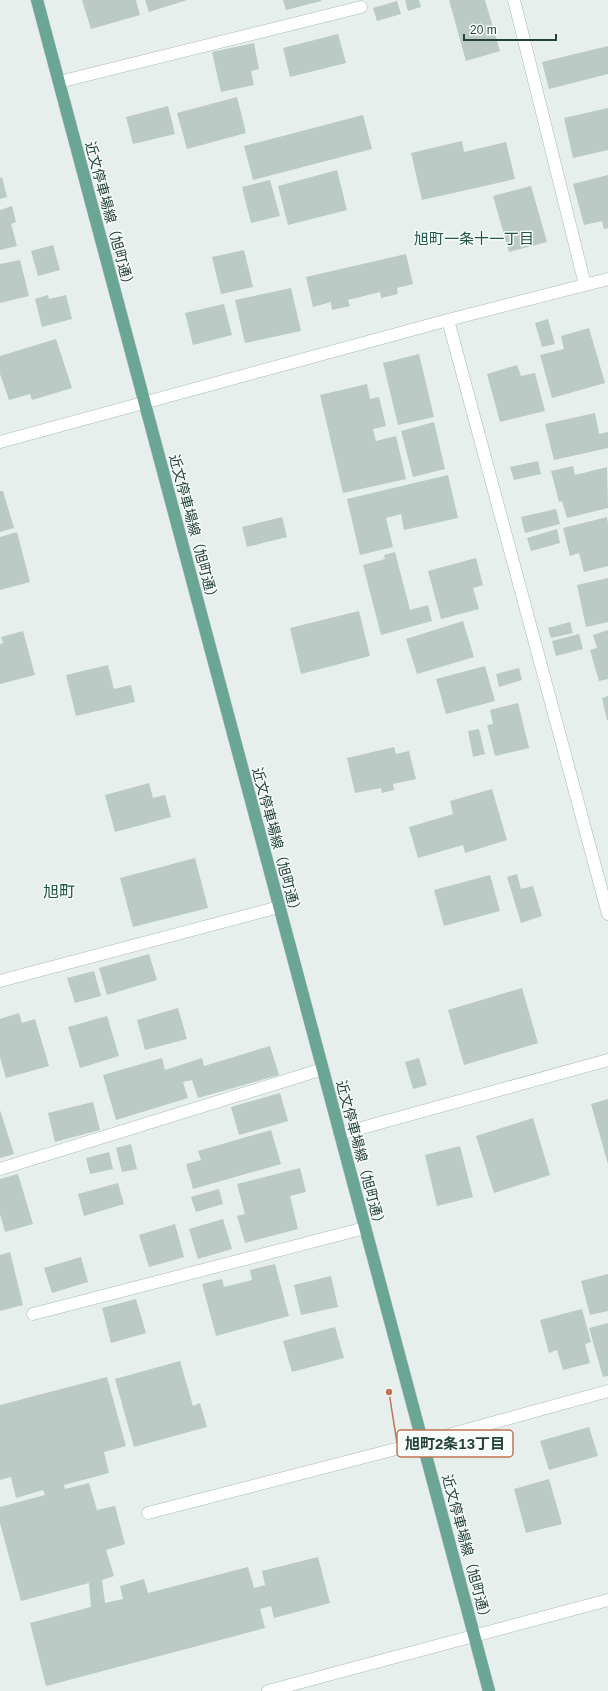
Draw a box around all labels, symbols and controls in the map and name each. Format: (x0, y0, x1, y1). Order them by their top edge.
scale bar (464, 16, 556, 42)
text: 20 m (470, 23, 497, 37)
street label: 近文停車場線（旭町通） (82, 140, 138, 292)
district label: 旭町一条十一丁目 (414, 230, 534, 247)
street label: 近文停車場線（旭町通） (166, 453, 222, 605)
street label: 近文停車場線（旭町通） (249, 766, 305, 918)
district label: 旭町 (43, 883, 75, 900)
street label: 近文停車場線（旭町通） (333, 1079, 389, 1231)
callout: 旭町2条13丁目 (397, 1430, 513, 1457)
text: 旭町2条13丁目 (405, 1435, 505, 1452)
street label: 近文停車場線（旭町通） (439, 1473, 495, 1625)

